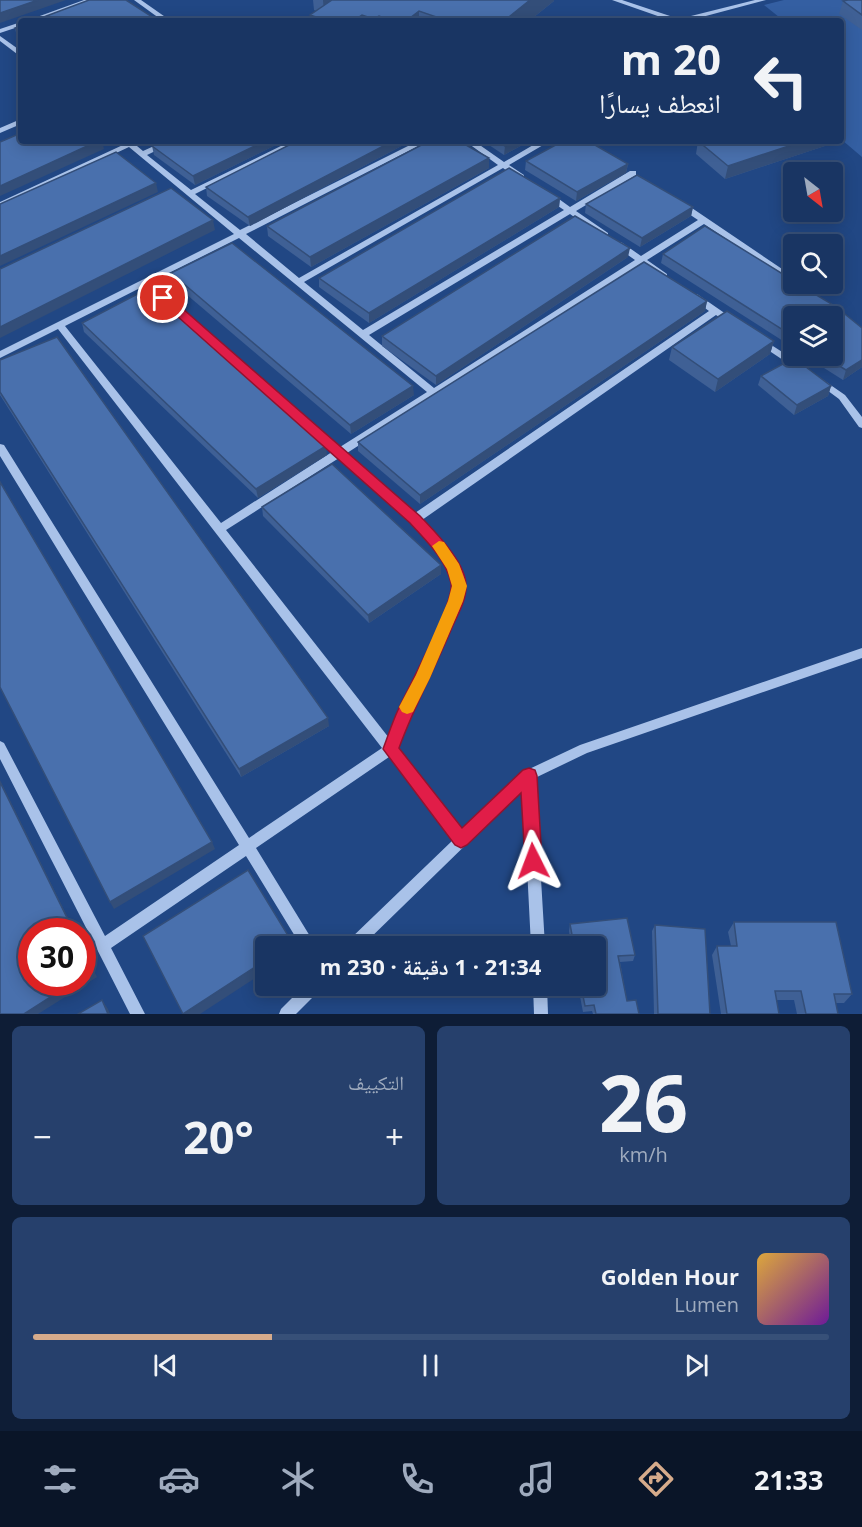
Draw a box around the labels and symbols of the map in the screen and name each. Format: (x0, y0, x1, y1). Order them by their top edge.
north arrow (783, 162, 843, 222)
pin (137, 272, 188, 323)
position arrow (501, 829, 565, 893)
speed limit sign: 30 (18, 918, 96, 996)

